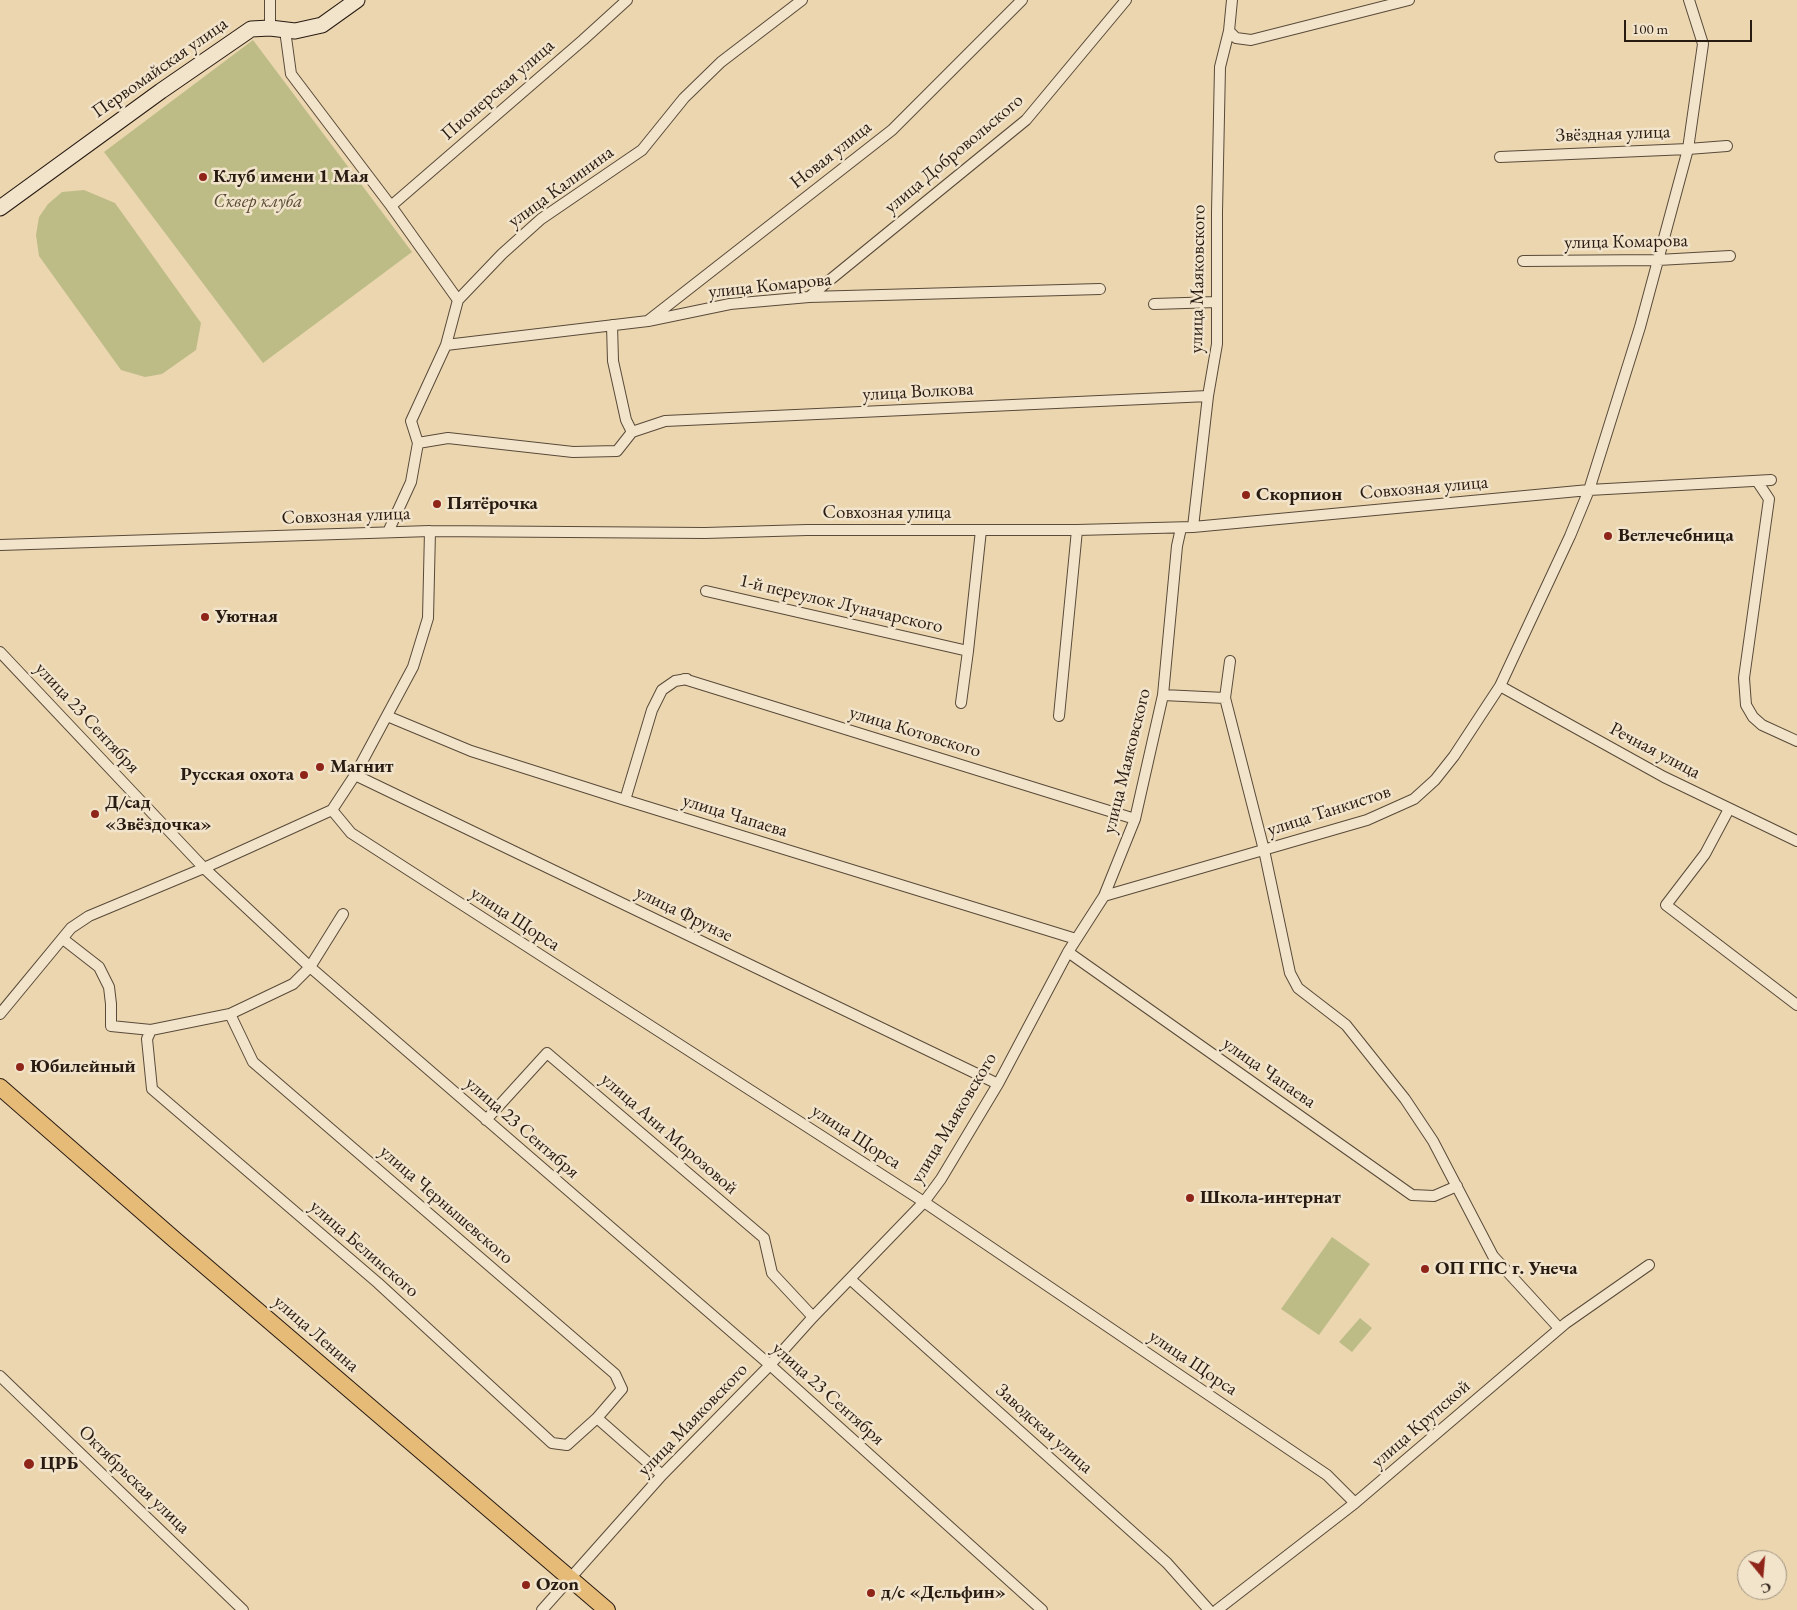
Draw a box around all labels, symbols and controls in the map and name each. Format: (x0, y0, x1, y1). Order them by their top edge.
scale bar (1627, 10, 1754, 42)
street label: Первомайская улица (88, 13, 232, 123)
text: 100 m (1632, 19, 1668, 38)
street label: Пионерская улица (437, 35, 559, 145)
street label: улица Добровольского (880, 89, 1028, 219)
street label: Новая улица (786, 116, 876, 194)
street label: Звёздная улица (1555, 121, 1671, 147)
street label: улица Калинина (504, 141, 618, 233)
place label: Клуб имени 1 Мая (213, 166, 369, 188)
marker: Клуб имени 1 Мая (197, 171, 209, 183)
park label: Сквер клуба (213, 191, 303, 213)
street label: улица Маяковского (1185, 204, 1211, 354)
street label: улица Комарова (1564, 230, 1688, 254)
street label: улица Комарова (707, 268, 833, 304)
street label: улица Волкова (862, 378, 974, 406)
street label: Совхозная улица (1359, 471, 1489, 505)
place label: Скорпион (1256, 484, 1342, 506)
marker: Скорпион (1240, 489, 1252, 501)
place label: Пятёрочка (447, 493, 538, 515)
marker: Пятёрочка (431, 498, 443, 510)
street label: Совхозная улица (281, 502, 411, 530)
street label: Совхозная улица (823, 502, 951, 524)
place label: Ветлечебница (1618, 525, 1734, 547)
marker: Ветлечебница (1602, 530, 1614, 542)
street label: 1-й переулок Луначарского (737, 569, 945, 639)
place label: Уютная (215, 606, 278, 628)
marker: Уютная (199, 611, 211, 623)
street label: улица 23 Сентября (30, 658, 144, 778)
street label: улица Маяковского (1098, 686, 1156, 836)
street label: улица Котовского (846, 701, 984, 763)
street label: Речная улица (1606, 718, 1704, 784)
place label: Магнит (330, 756, 394, 778)
marker: Магнит (314, 761, 326, 773)
place label: Русская охота (180, 764, 294, 786)
marker: Русская охота (298, 769, 310, 781)
street label: улица Танкистов (1264, 780, 1394, 842)
street label: улица Чапаева (680, 789, 790, 843)
place label: Д/сад «Звёздочка» (105, 792, 212, 836)
marker: Д/сад «Звёздочка» (89, 808, 101, 820)
street label: улица Фрунзе (632, 881, 736, 947)
street label: улица Щорса (466, 882, 564, 956)
street label: улица Чапаева (1218, 1032, 1320, 1114)
street label: улица Маяковского (906, 1048, 1002, 1188)
place label: Юбилейный (30, 1056, 136, 1078)
marker: Юбилейный (14, 1061, 26, 1073)
street label: улица Ани Морозовой (596, 1068, 742, 1200)
street label: улица 23 Сентября (460, 1072, 584, 1184)
street label: улица Щорса (807, 1100, 905, 1174)
street label: улица Чернышевского (374, 1141, 518, 1269)
place label: Школа-интернат (1200, 1187, 1341, 1209)
marker: Школа-интернат (1184, 1192, 1196, 1204)
street label: улица Белинского (305, 1195, 423, 1303)
place label: ОП ГПС г. Унеча (1435, 1258, 1578, 1280)
marker: ОП ГПС г. Унеча (1419, 1263, 1431, 1275)
street label: улица Ленина (268, 1290, 364, 1378)
street label: улица Щорса (1144, 1325, 1242, 1401)
street label: улица 23 Сентября (767, 1337, 889, 1451)
street label: улица Маяковского (633, 1359, 753, 1481)
street label: улица Крупской (1367, 1375, 1475, 1473)
street label: Заводская улица (991, 1379, 1097, 1479)
street label: Октябрьская улица (73, 1421, 195, 1539)
place label: ЦРБ (40, 1453, 78, 1475)
marker: ЦРБ (22, 1457, 36, 1471)
north arrow (1737, 1550, 1787, 1600)
place label: Ozon (536, 1574, 579, 1596)
text: С (1759, 1578, 1773, 1598)
marker: Ozon (520, 1579, 532, 1591)
place label: д/с «Дельфин» (881, 1582, 1006, 1604)
marker: д/с «Дельфин» (865, 1587, 877, 1599)

